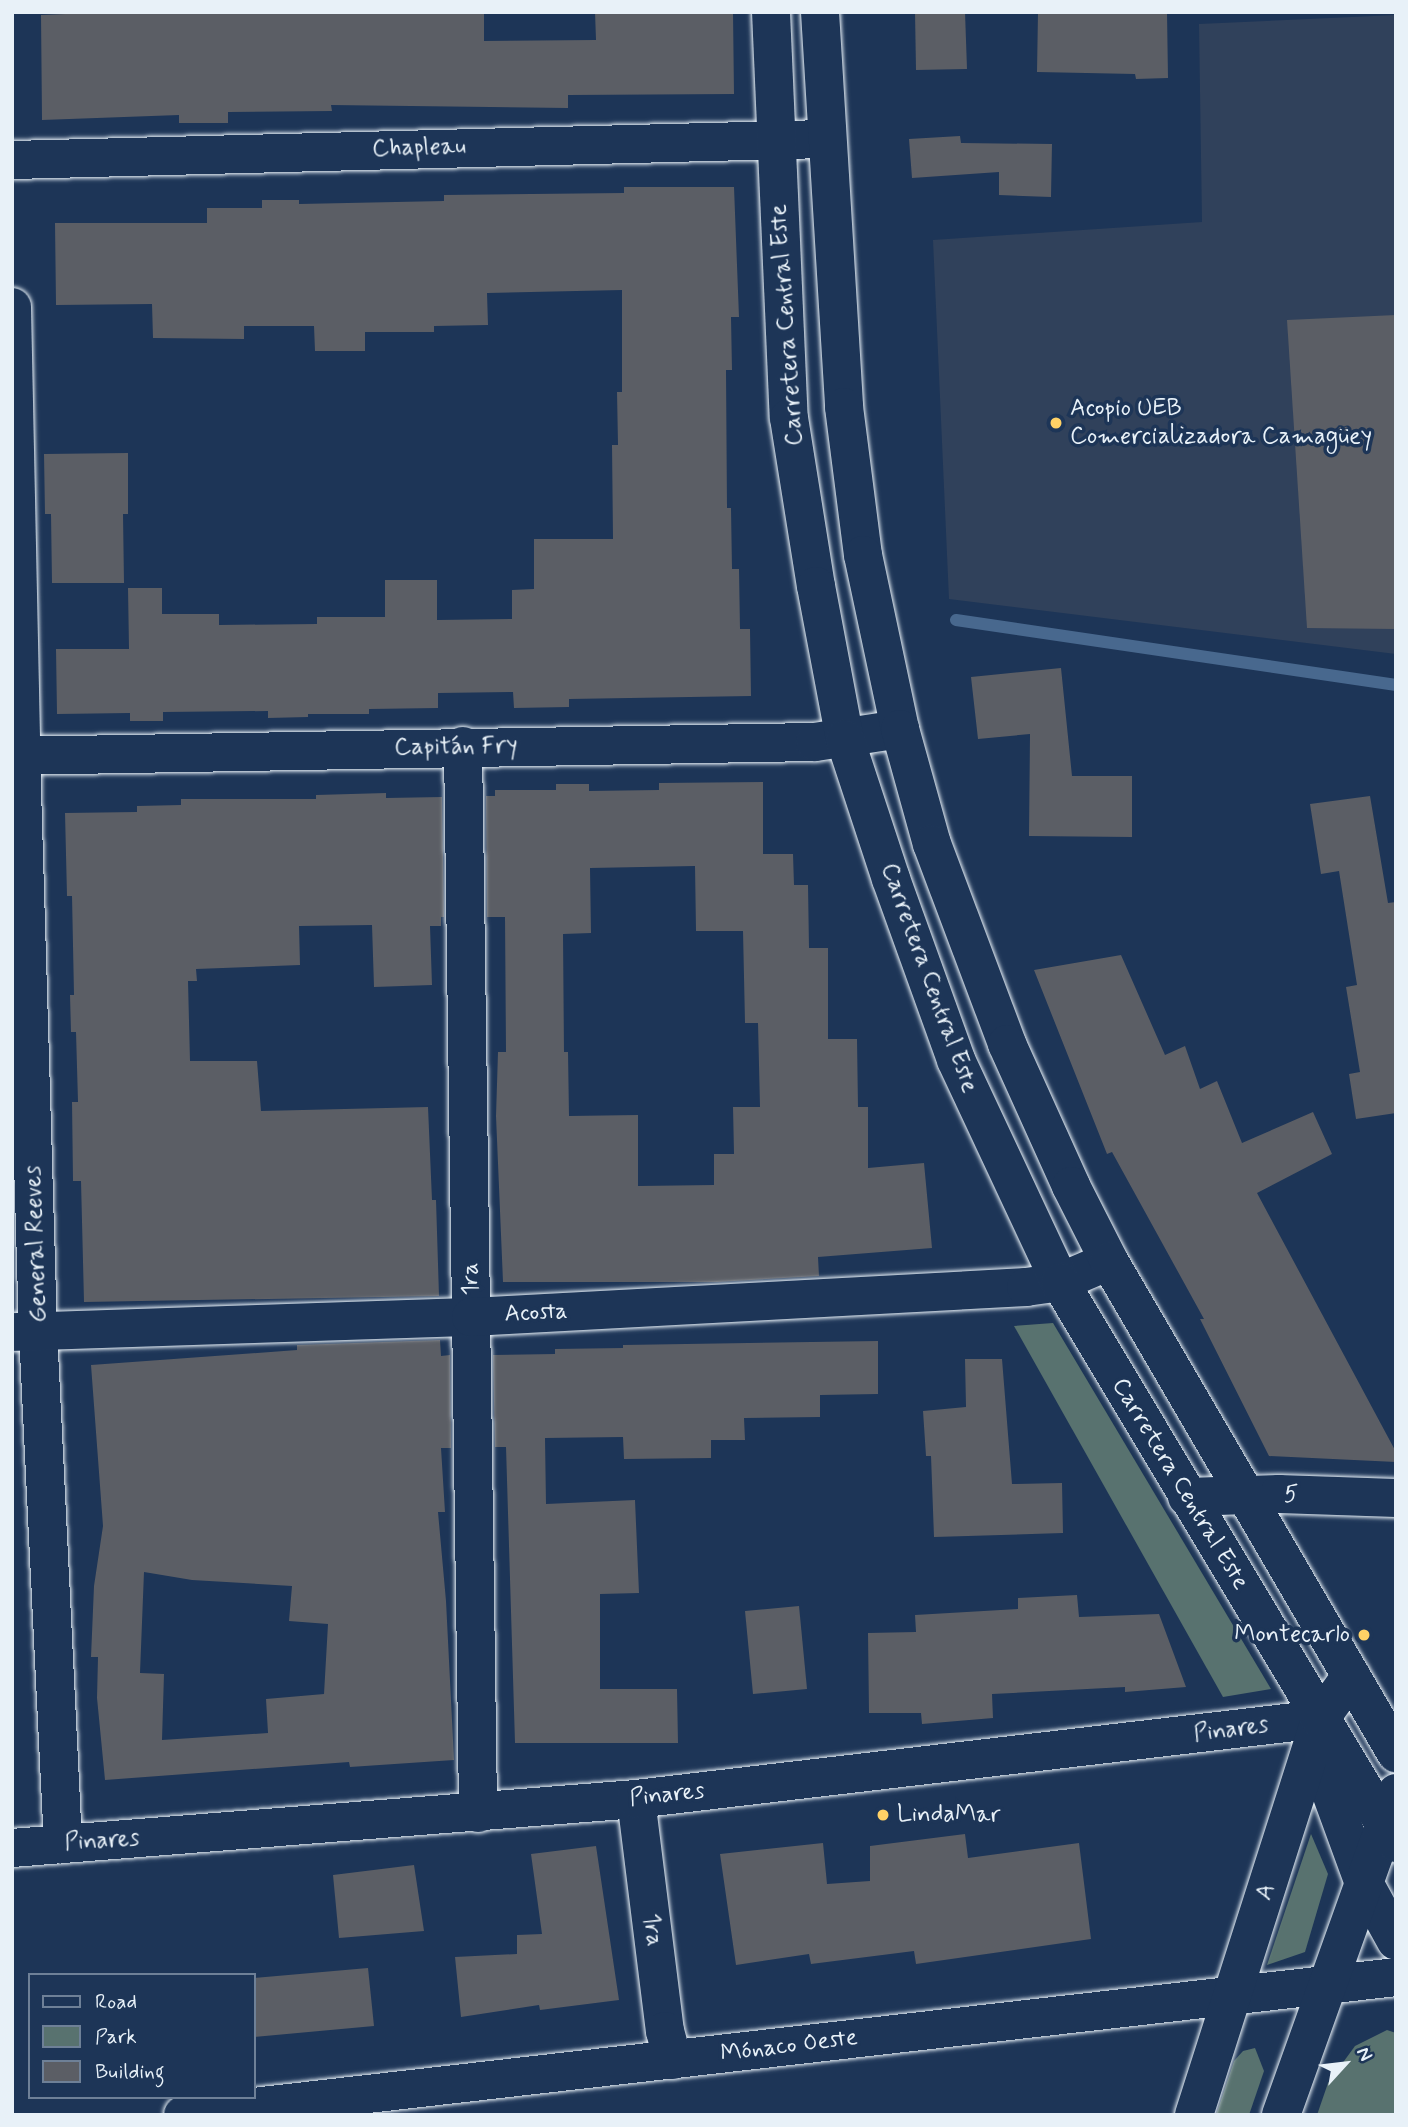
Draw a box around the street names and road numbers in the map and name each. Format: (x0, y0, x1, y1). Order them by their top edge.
street label: Chapleau (372, 132, 466, 164)
street label: Carretera Central Este (764, 202, 810, 448)
street label: Capitán Fry (395, 732, 517, 762)
street label: Carretera Central Este (874, 858, 984, 1098)
street label: General Reeves (19, 1164, 53, 1324)
street label: 1ra (456, 1262, 486, 1296)
street label: Acosta (504, 1297, 568, 1329)
street label: Carretera Central Este (1105, 1372, 1255, 1596)
street label: 5 (1284, 1480, 1298, 1510)
street label: Pinares (1192, 1711, 1270, 1749)
street label: Pinares (628, 1777, 706, 1813)
street label: Pinares (64, 1824, 140, 1858)
street label: A (1250, 1880, 1282, 1904)
street label: 1ra (636, 1912, 668, 1948)
street label: Mónaco Oeste (719, 2023, 859, 2069)

